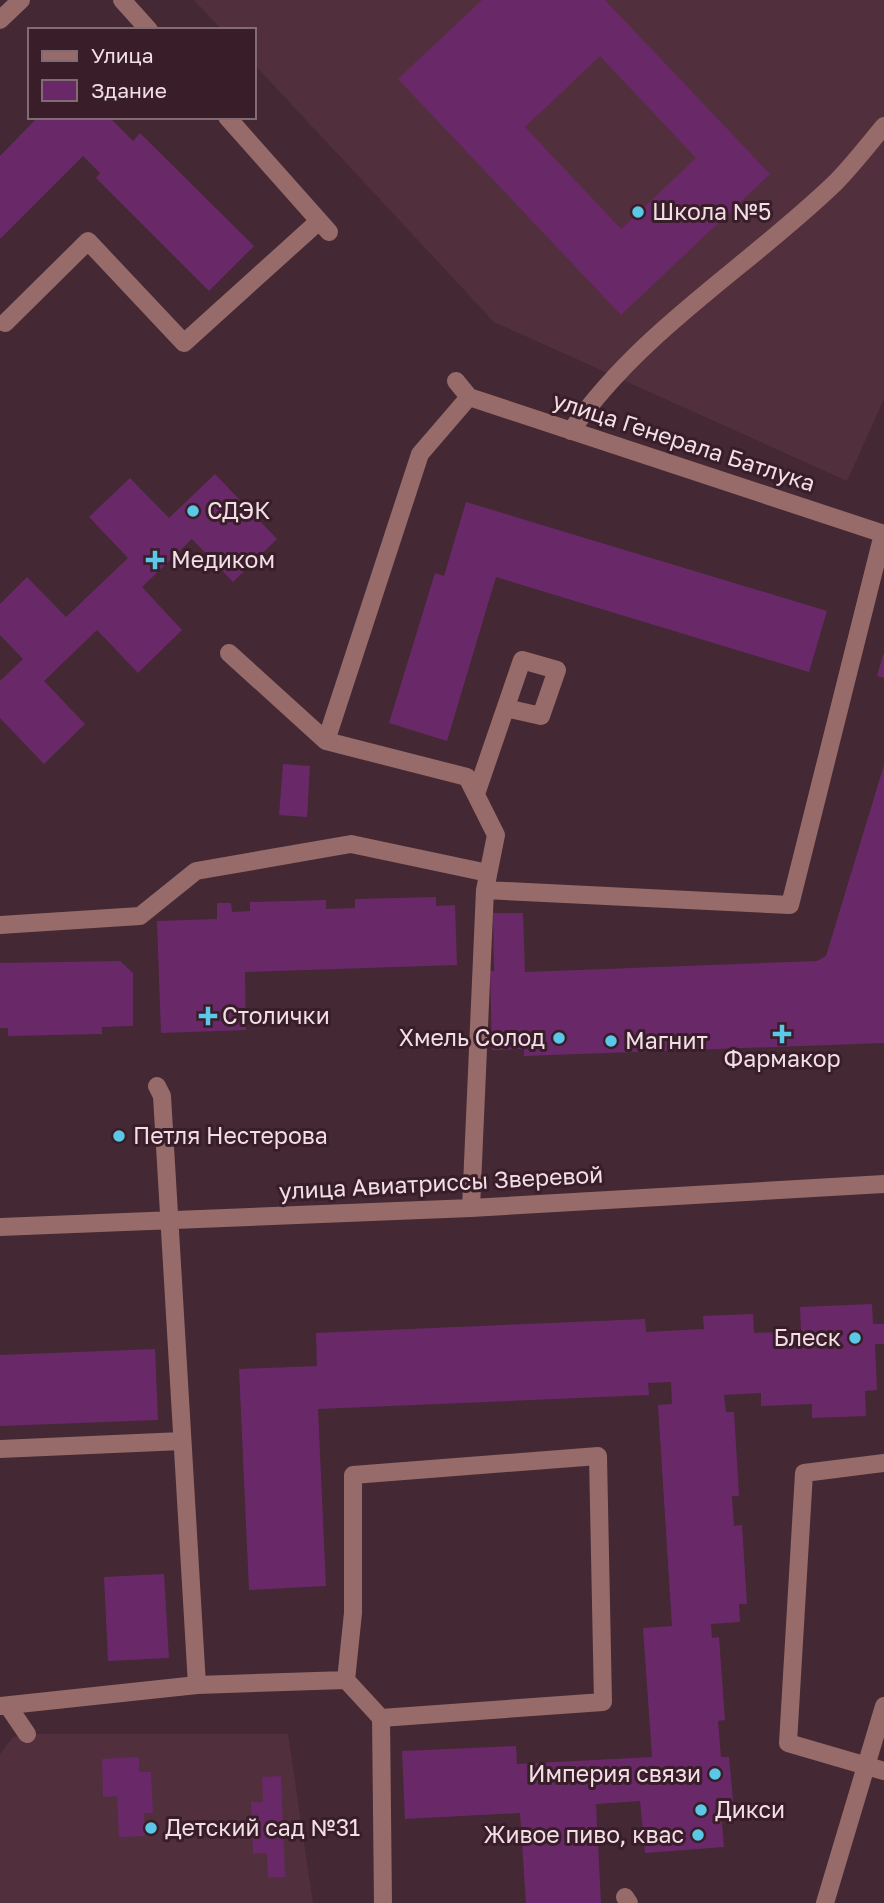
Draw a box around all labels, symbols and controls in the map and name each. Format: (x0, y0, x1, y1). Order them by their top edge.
legend (28, 28, 256, 119)
text: Улица (91, 42, 154, 68)
text: Здание (91, 77, 167, 103)
place label: Школа №5 (652, 197, 771, 225)
marker: Школа №5 (630, 204, 646, 220)
street label: улица Генерала Батлука (550, 385, 819, 497)
place label: СДЭК (207, 496, 270, 524)
marker: СДЭК (185, 503, 201, 519)
place label: Медиком (171, 545, 275, 573)
marker: Медиком (145, 550, 165, 570)
place label: Столички (222, 1001, 330, 1029)
marker: Столички (200, 1008, 216, 1024)
place label: Хмель Солод (399, 1023, 545, 1051)
place label: Магнит (625, 1026, 708, 1054)
marker: Фармакор (774, 1026, 790, 1042)
marker: Хмель Солод (551, 1030, 567, 1046)
marker: Магнит (603, 1033, 619, 1049)
place label: Фармакор (723, 1044, 841, 1072)
place label: Петля Нестерова (133, 1121, 328, 1149)
marker: Петля Нестерова (111, 1128, 127, 1144)
street label: улица Авиатриссы Зверевой (278, 1160, 604, 1204)
place label: Блеск (773, 1323, 841, 1351)
marker: Блеск (847, 1330, 863, 1346)
place label: Империя связи (528, 1759, 701, 1787)
marker: Империя связи (707, 1766, 723, 1782)
place label: Дикси (715, 1795, 785, 1823)
marker: Дикси (693, 1802, 709, 1818)
place label: Детский сад №31 (165, 1813, 360, 1841)
marker: Детский сад №31 (143, 1820, 159, 1836)
place label: Живое пиво, квас (483, 1820, 684, 1848)
marker: Живое пиво, квас (690, 1827, 706, 1843)

